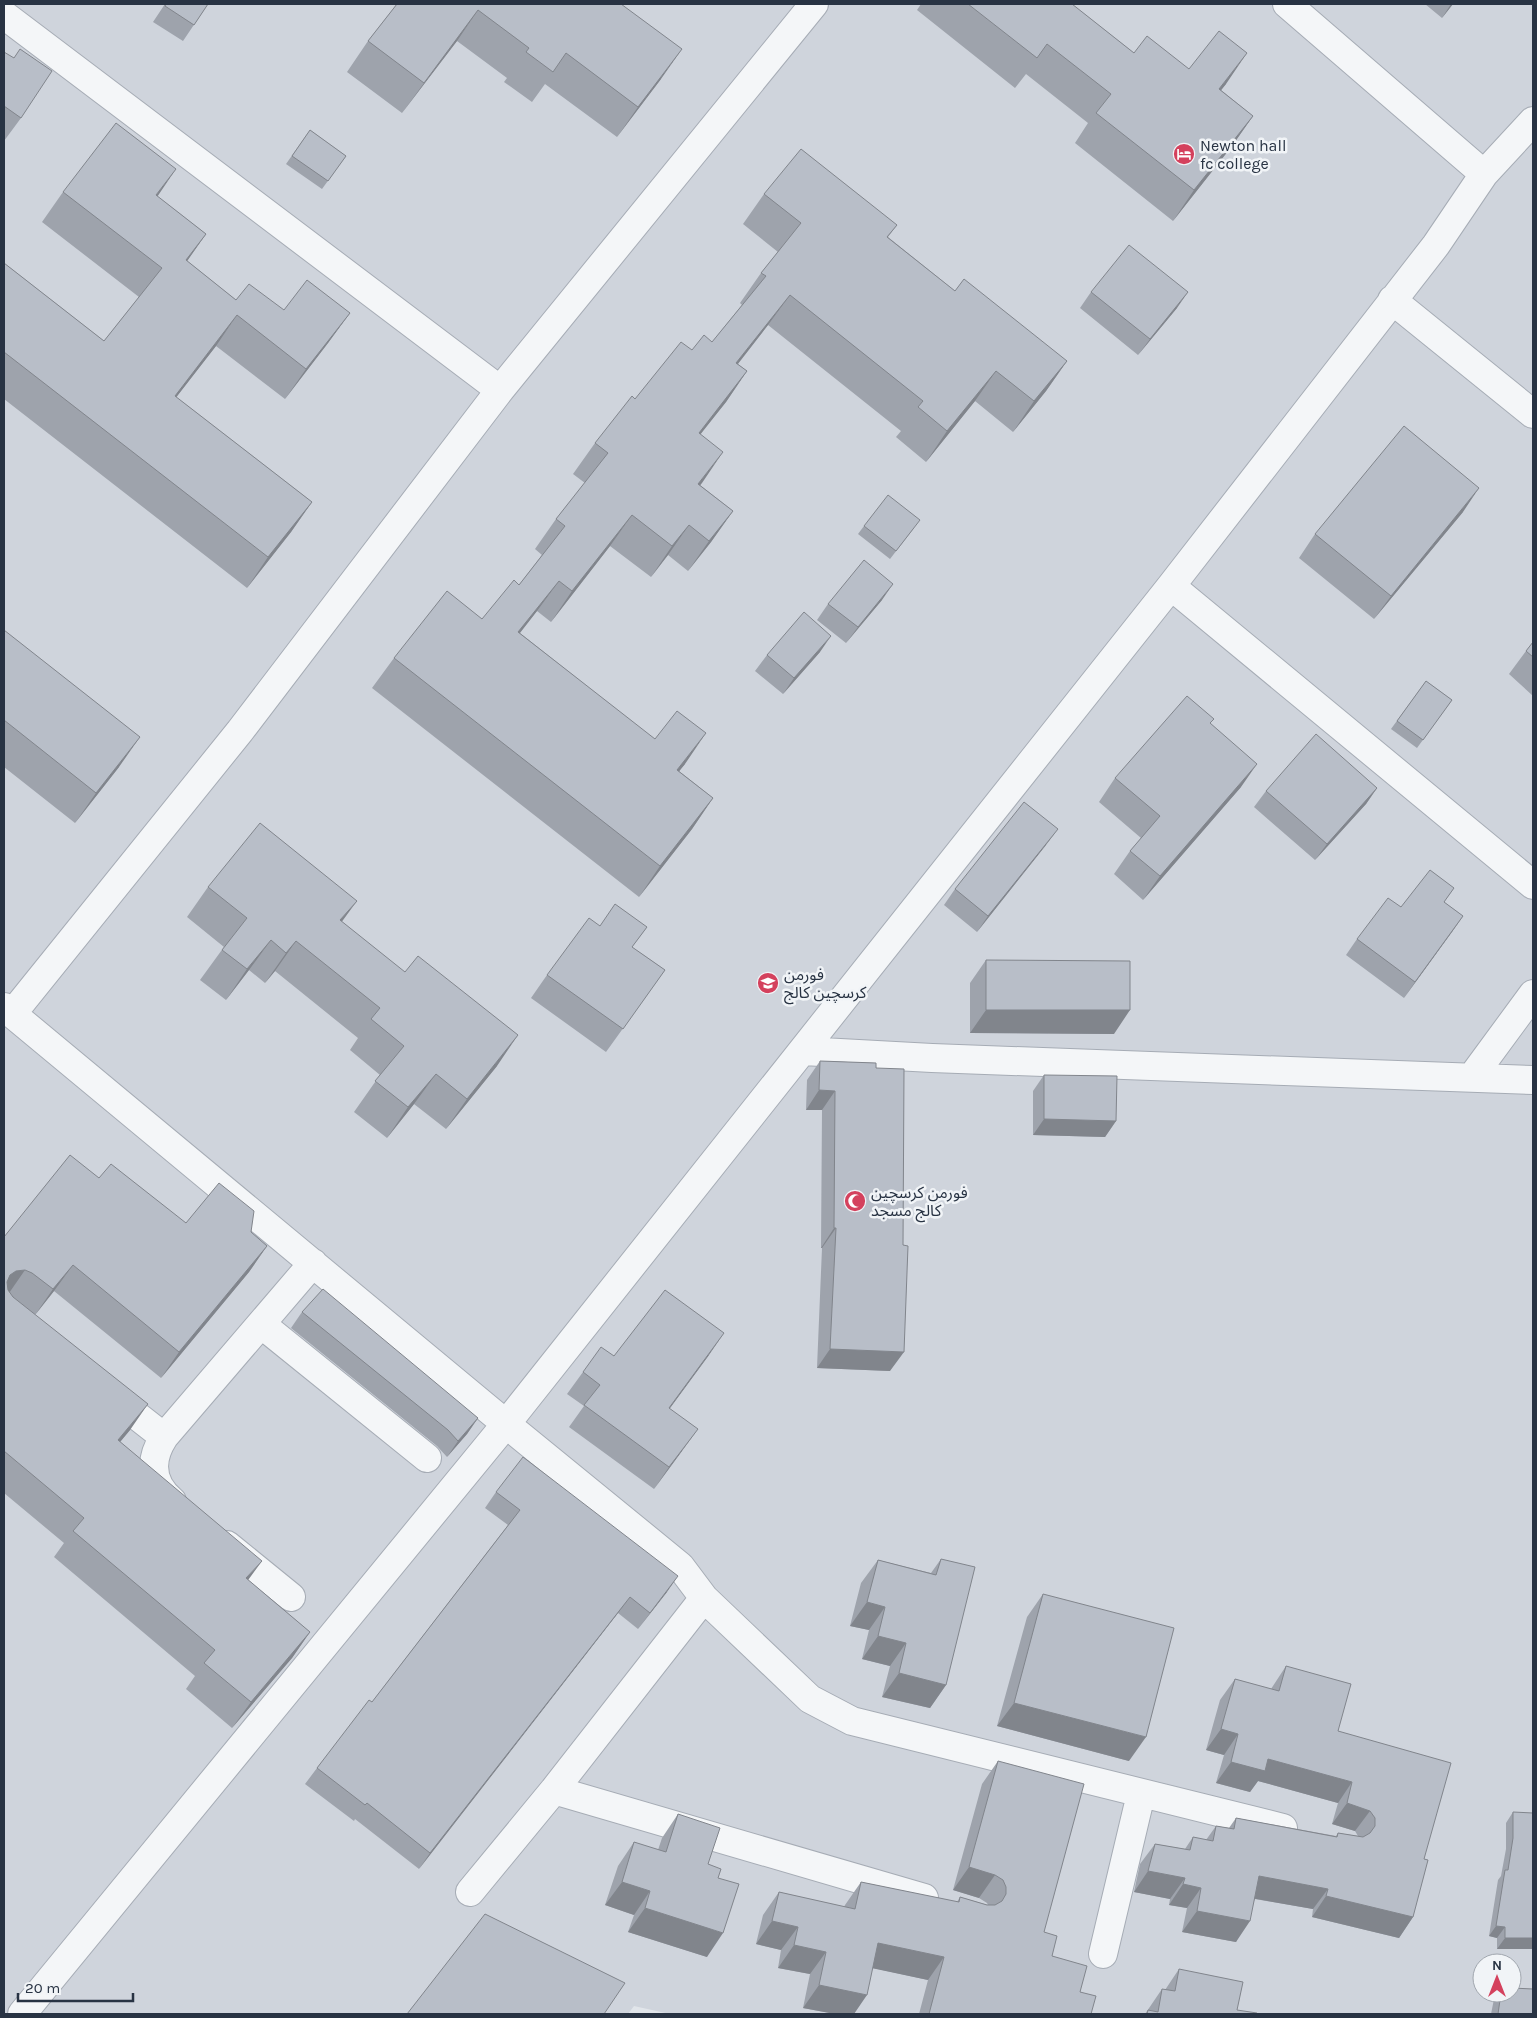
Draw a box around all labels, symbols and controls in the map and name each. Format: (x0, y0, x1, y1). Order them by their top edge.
place label: Newton hall fc college (1200, 136, 1286, 173)
hotel icon: Newton hall fc college (1172, 142, 1196, 166)
place label: فورمن کرسچین کالج (784, 965, 867, 1005)
school or university icon: فورمن کرسچین کالج (756, 971, 780, 995)
place label: فورمن کرسچین کالج مسجد (871, 1183, 968, 1223)
mosque icon: فورمن کرسچین کالج مسجد (843, 1189, 867, 1213)
north arrow (1472, 1953, 1522, 2003)
text: N (1492, 1957, 1502, 1974)
scale bar (18, 1970, 132, 2002)
text: 20 m (25, 1979, 60, 1997)

